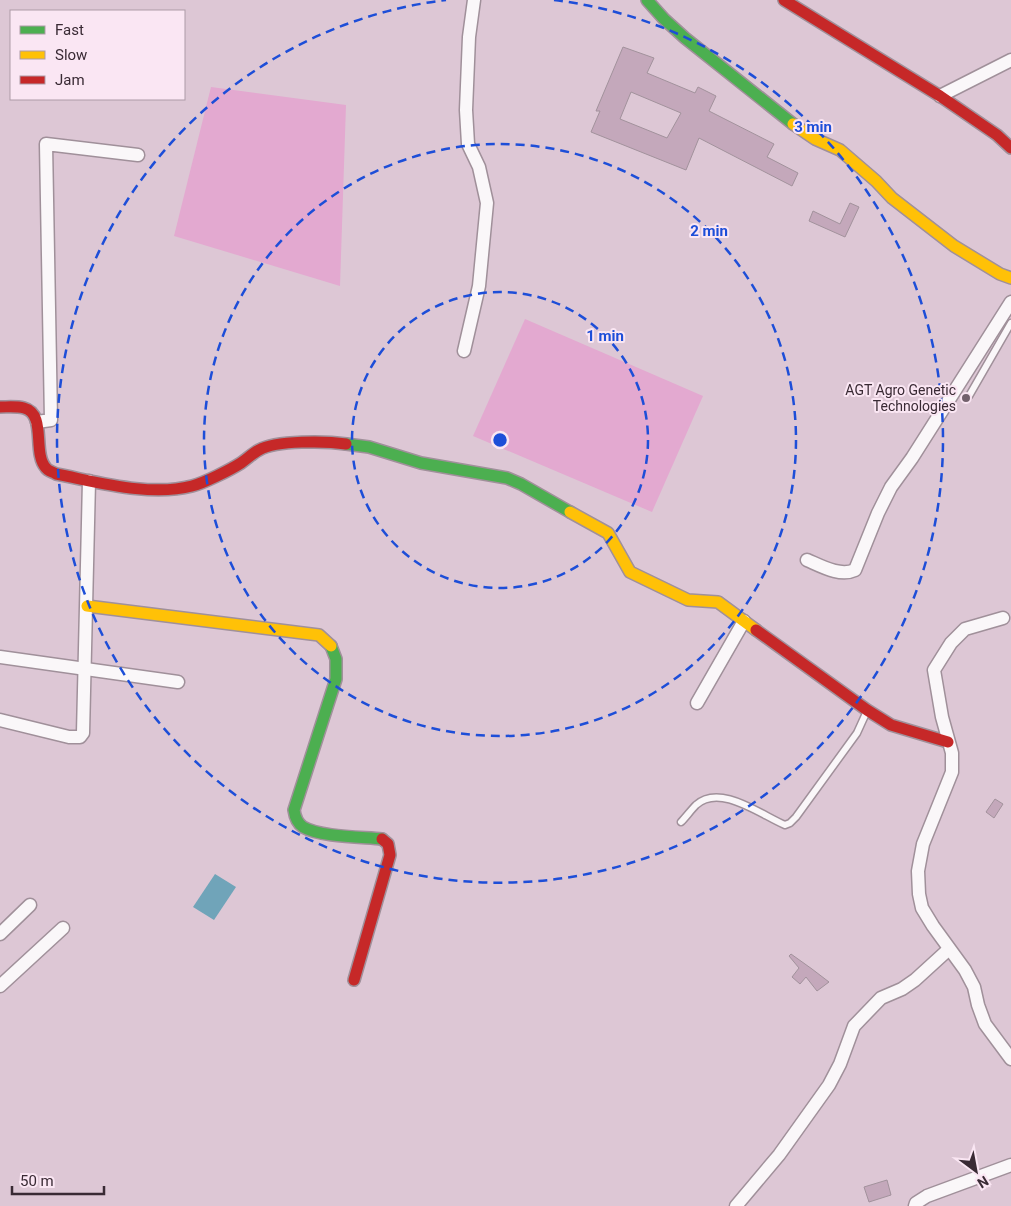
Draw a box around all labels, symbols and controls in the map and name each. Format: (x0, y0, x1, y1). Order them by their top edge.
legend (10, 10, 185, 100)
text: Fast (55, 21, 84, 39)
text: Slow (55, 46, 87, 64)
text: Jam (55, 71, 85, 89)
text: 3 min (794, 118, 832, 136)
text: 2 min (690, 222, 728, 240)
text: 1 min (586, 327, 624, 345)
place label: AGT Agro Genetic Technologies (845, 382, 956, 414)
marker: AGT Agro Genetic Technologies (960, 392, 972, 404)
centre of rings (491, 431, 509, 449)
north arrow (951, 1146, 1001, 1196)
scale bar (12, 1164, 105, 1196)
text: 50 m (20, 1172, 54, 1190)
text: N (974, 1173, 991, 1191)

